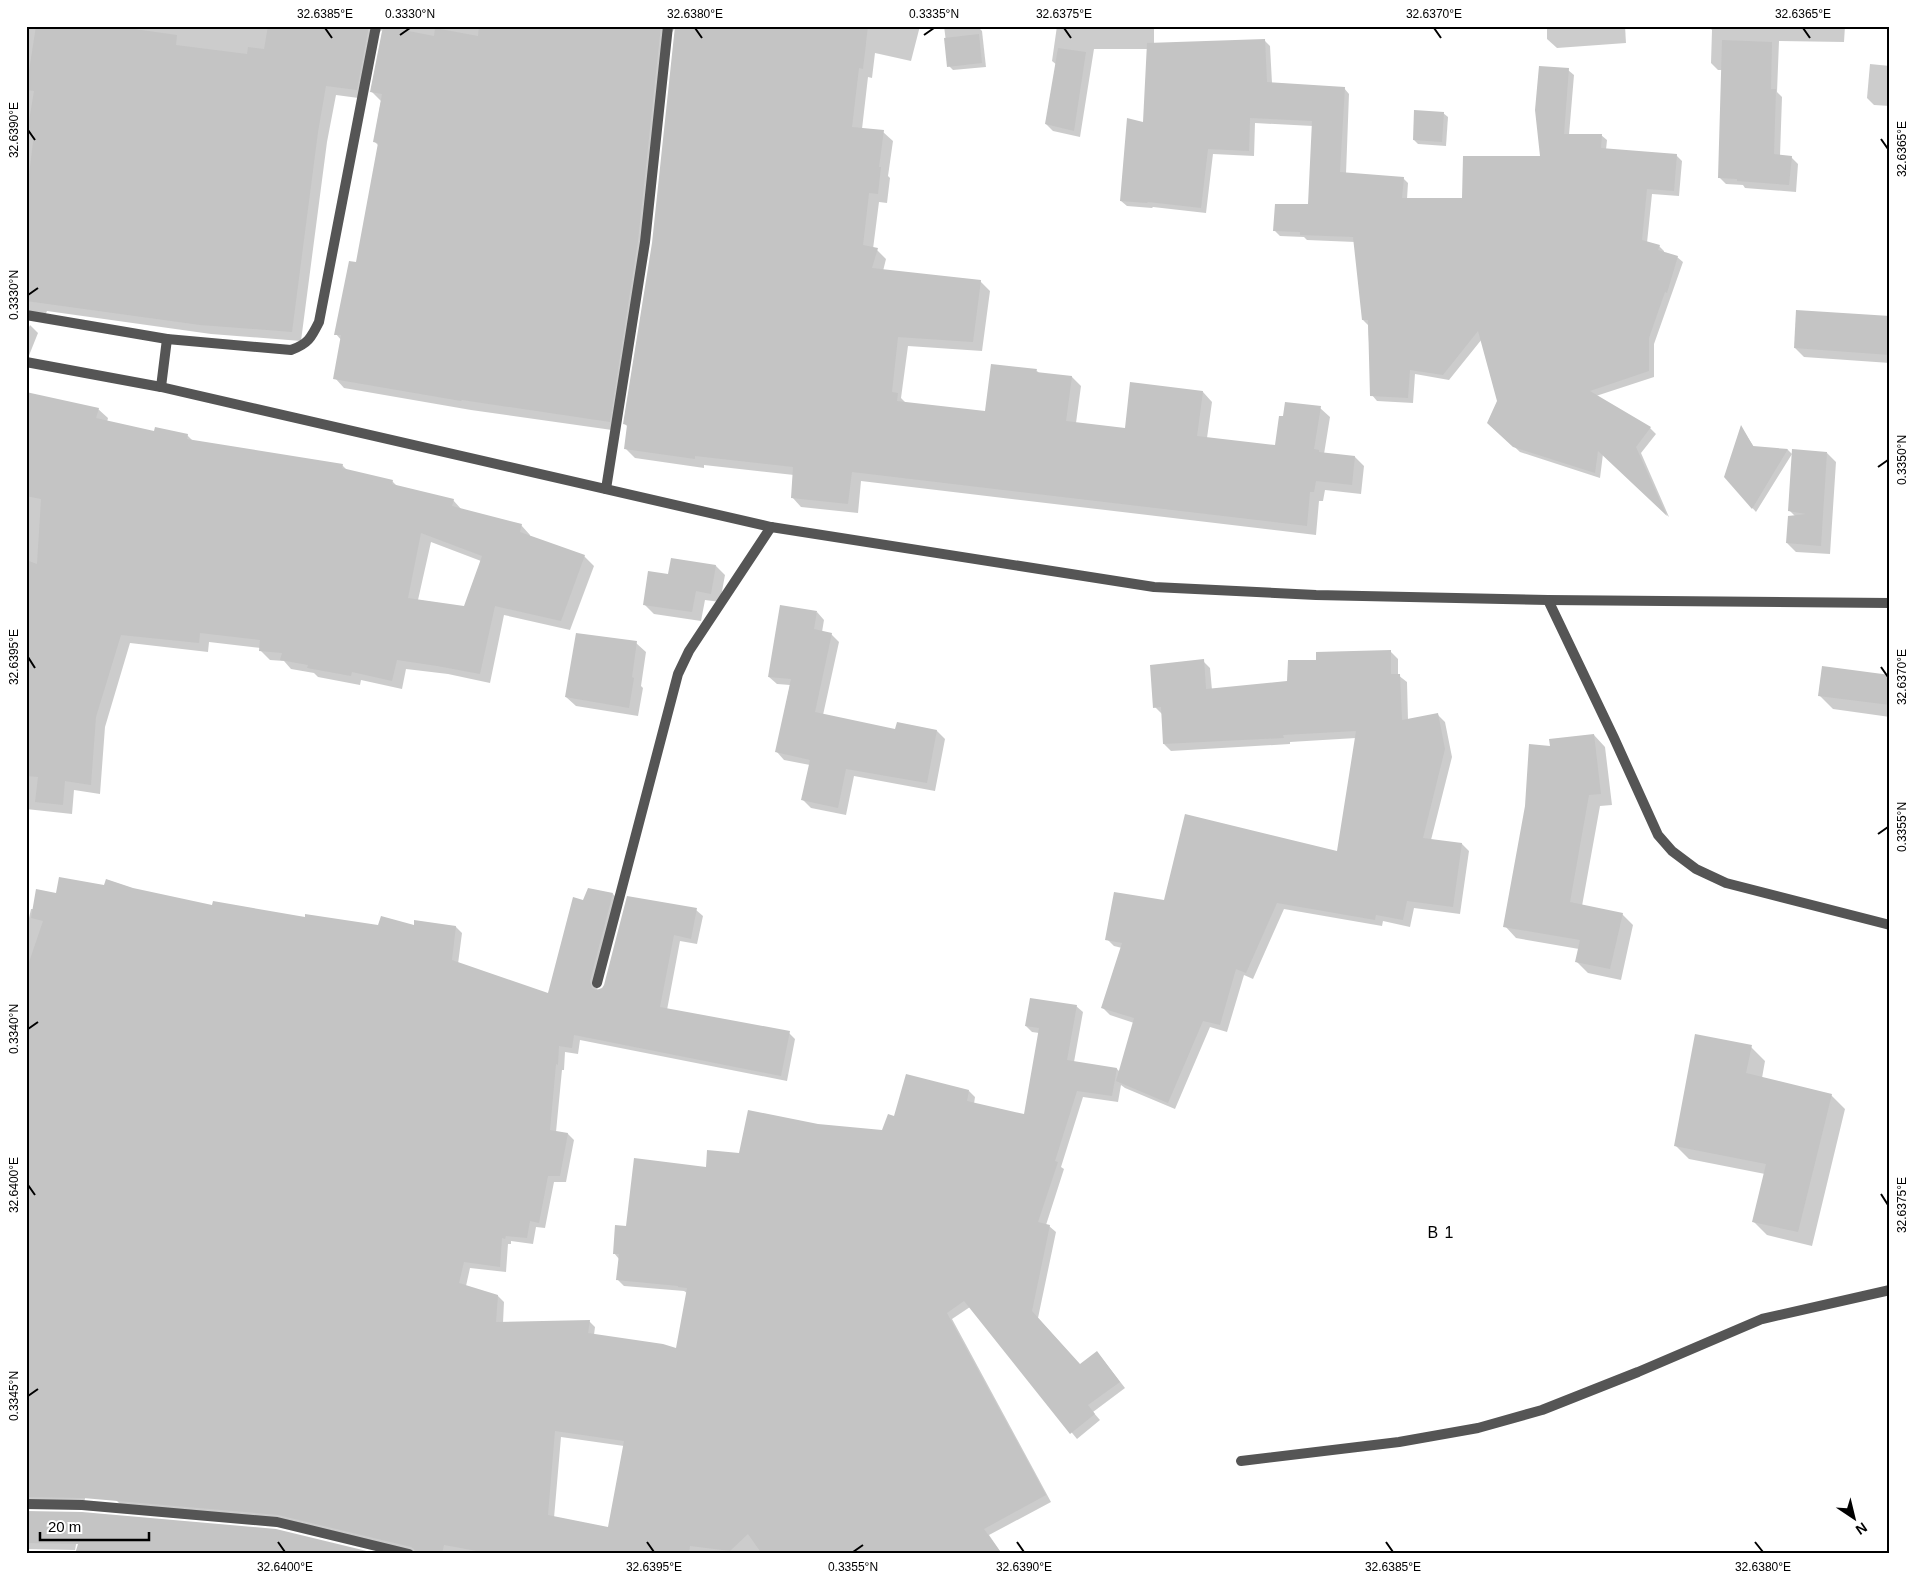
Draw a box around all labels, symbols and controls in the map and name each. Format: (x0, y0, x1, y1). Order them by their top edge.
text: 32.6385°E (297, 7, 353, 21)
text: 0.3330°N (385, 7, 435, 21)
text: 32.6380°E (667, 7, 723, 21)
text: 0.3335°N (909, 7, 959, 21)
text: 32.6375°E (1036, 7, 1092, 21)
text: 32.6370°E (1406, 7, 1462, 21)
text: 32.6365°E (1775, 7, 1831, 21)
text: 32.6390°E (7, 102, 21, 158)
text: 32.6365°E (1895, 121, 1909, 177)
text: 0.3330°N (7, 270, 21, 320)
text: 0.3350°N (1895, 435, 1909, 485)
text: 32.6395°E (7, 629, 21, 685)
text: 32.6370°E (1895, 649, 1909, 705)
text: 0.3355°N (1895, 802, 1909, 852)
text: 0.3340°N (7, 1004, 21, 1054)
text: 32.6400°E (7, 1157, 21, 1213)
text: 32.6375°E (1895, 1177, 1909, 1233)
district label: B 1 (1427, 1224, 1455, 1241)
text: 0.3345°N (7, 1371, 21, 1421)
north arrow (1828, 1492, 1878, 1542)
scale bar (40, 1510, 149, 1542)
text: 20 m (48, 1518, 81, 1535)
text: N (1853, 1519, 1870, 1538)
text: 32.6400°E (257, 1560, 313, 1574)
text: 32.6395°E (626, 1560, 682, 1574)
text: 0.3355°N (828, 1560, 878, 1574)
text: 32.6390°E (996, 1560, 1052, 1574)
text: 32.6385°E (1365, 1560, 1421, 1574)
text: 32.6380°E (1735, 1560, 1791, 1574)

